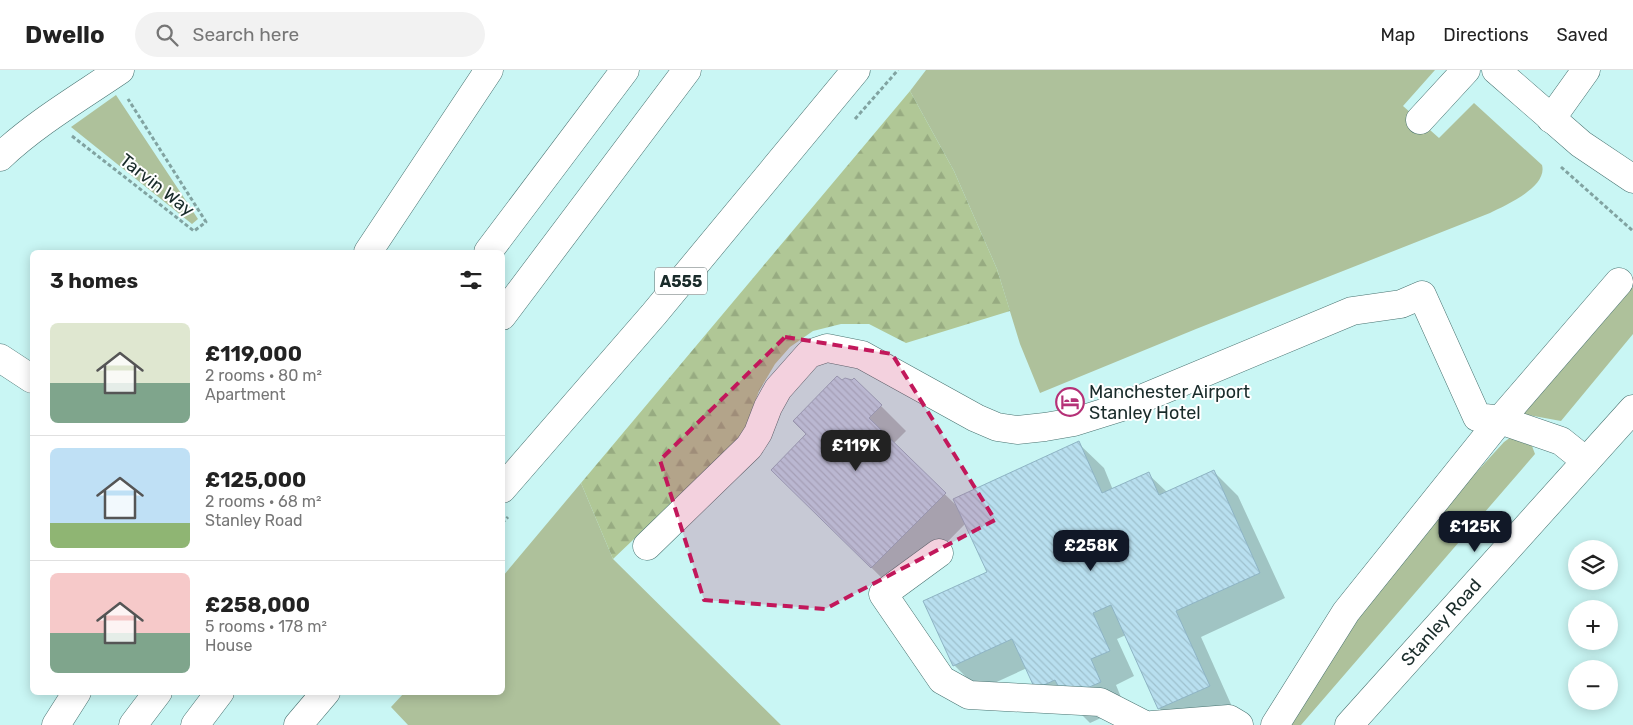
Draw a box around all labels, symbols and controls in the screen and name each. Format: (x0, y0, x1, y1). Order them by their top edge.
search box (135, 12, 485, 57)
text: Dwello (25, 21, 105, 49)
icon: search (153, 21, 181, 49)
text: Search here (193, 23, 299, 46)
text: Map (1380, 24, 1415, 46)
text: Directions (1443, 24, 1529, 46)
text: Saved (1557, 24, 1608, 46)
street label: Tarvin Way (115, 149, 199, 221)
icon: filters (457, 266, 485, 294)
text: 3 homes (50, 268, 138, 293)
road number: A555 (655, 268, 707, 295)
text: £119,000 (205, 341, 302, 366)
icon: home (90, 343, 150, 403)
text: 2 rooms · 80 m² (205, 366, 322, 385)
place label: Manchester Airport Stanley Hotel (1089, 381, 1250, 424)
text: Apartment (205, 385, 285, 404)
hotel icon: Manchester Airport Stanley Hotel (1055, 387, 1085, 417)
pin: £119K (821, 430, 891, 472)
text: £119K (832, 436, 880, 455)
text: £125,000 (205, 467, 306, 492)
icon: home (90, 468, 150, 528)
text: 2 rooms · 68 m² (205, 492, 322, 511)
pin: £125K (1440, 510, 1510, 553)
text: Stanley Road (205, 511, 303, 530)
text: £125K (1450, 517, 1500, 536)
pin: £258K (1056, 530, 1126, 572)
text: £258K (1064, 536, 1118, 555)
map controls (1568, 540, 1618, 710)
button: layers (1568, 540, 1618, 590)
street label: Stanley Road (1396, 574, 1486, 671)
text: £258,000 (205, 592, 310, 617)
icon: home (90, 593, 150, 653)
button: + (1568, 600, 1618, 650)
text: 5 rooms · 178 m² (205, 617, 327, 636)
text: House (205, 636, 252, 655)
button: − (1568, 660, 1618, 710)

